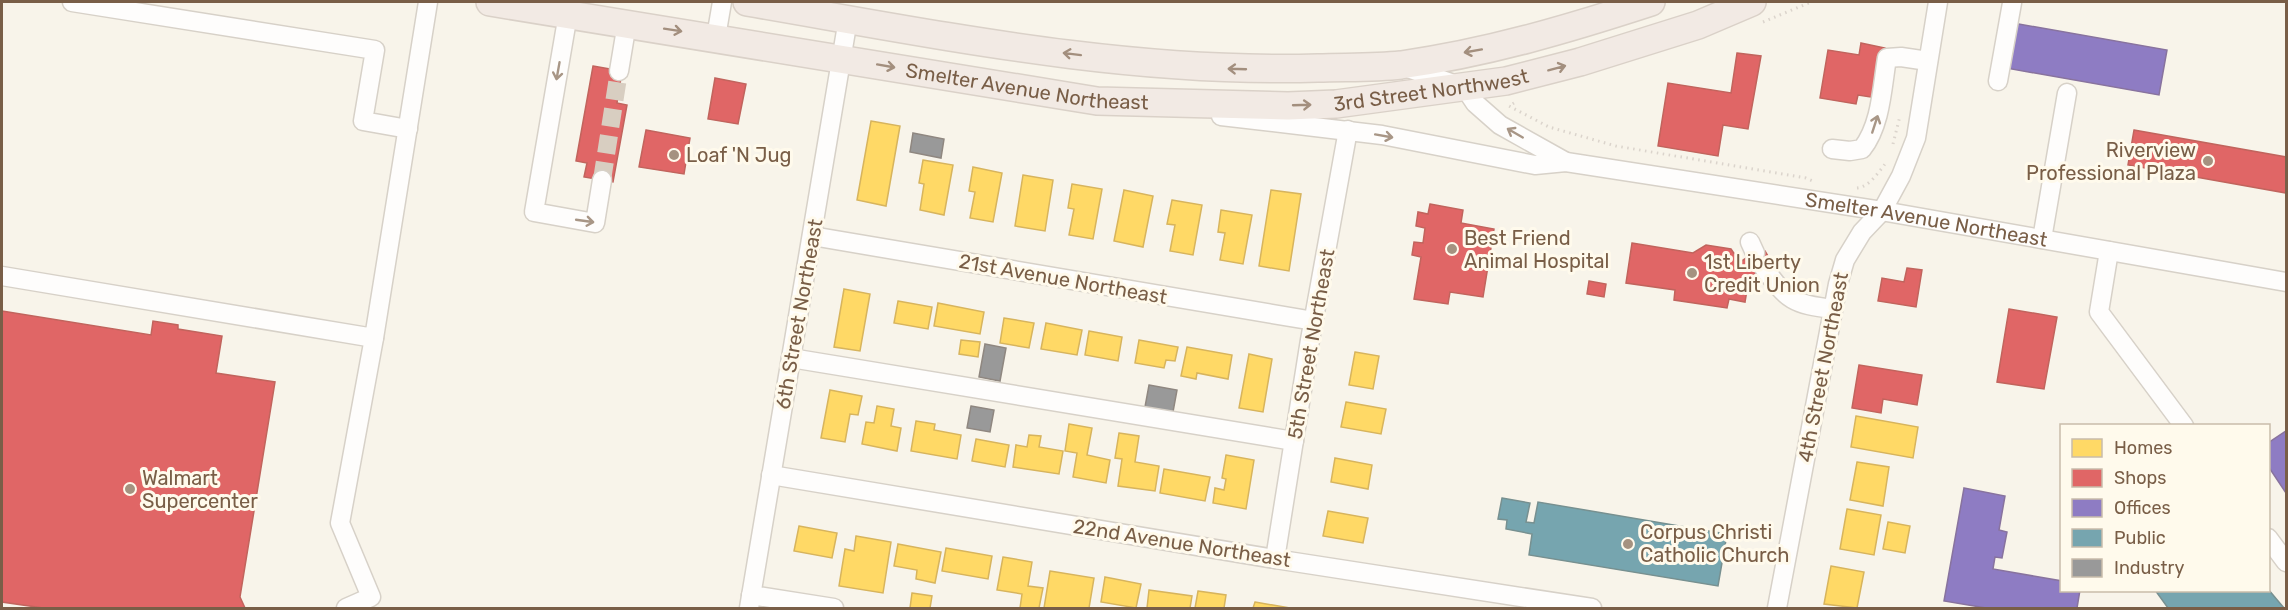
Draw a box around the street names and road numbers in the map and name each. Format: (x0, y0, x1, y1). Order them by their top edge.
street label: Smelter Avenue Northeast (904, 58, 1149, 114)
street label: 3rd Street Northwest (1332, 64, 1531, 116)
street label: Smelter Avenue Northeast (1804, 187, 2049, 252)
street label: 6th Street Northeast (770, 217, 828, 411)
street label: 5th Street Northeast (1282, 247, 1340, 441)
street label: 21st Avenue Northeast (957, 249, 1169, 309)
street label: 4th Street Northeast (1793, 270, 1853, 464)
street label: 22nd Avenue Northeast (1071, 514, 1293, 572)

